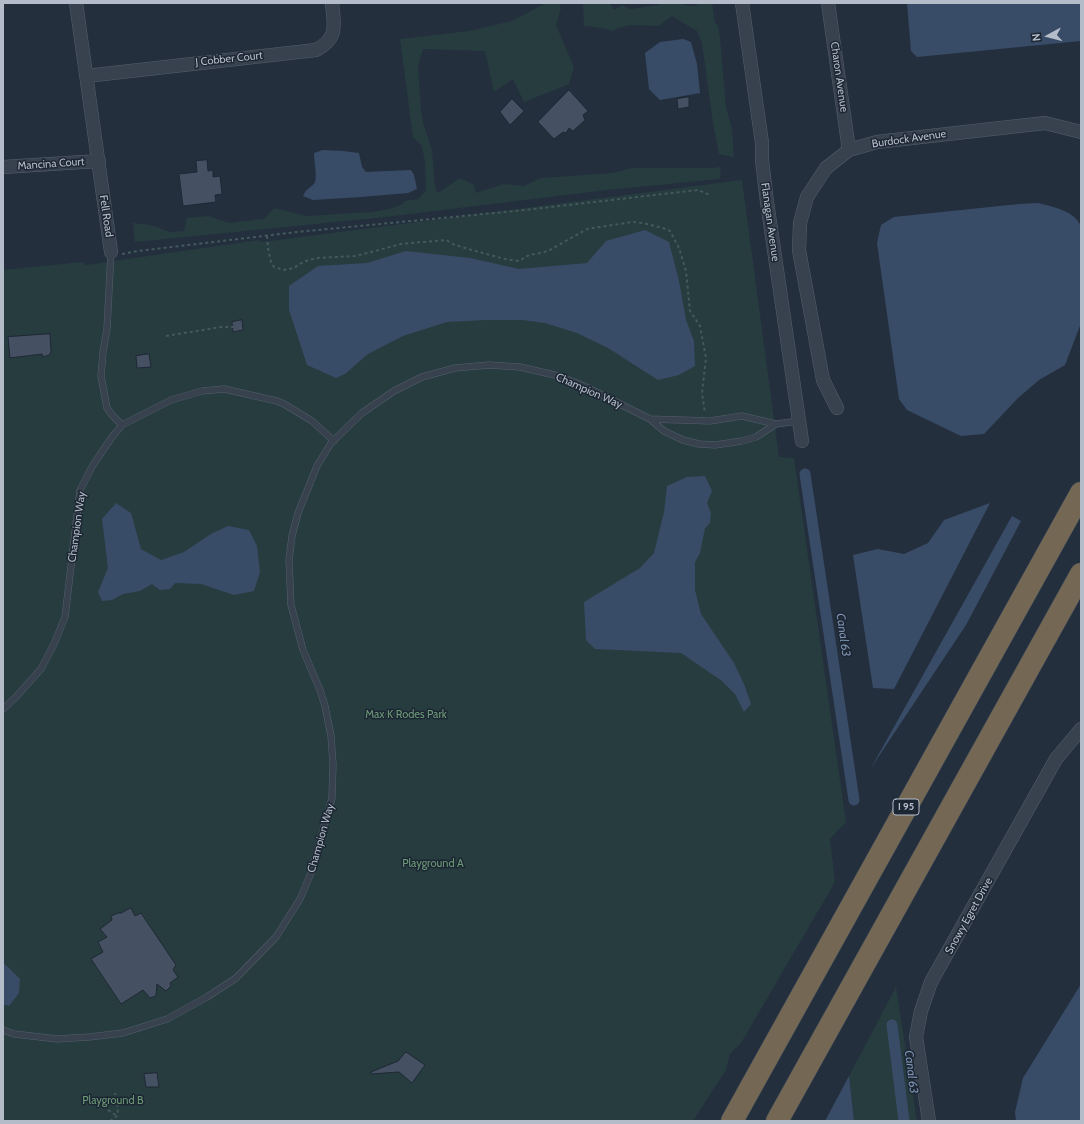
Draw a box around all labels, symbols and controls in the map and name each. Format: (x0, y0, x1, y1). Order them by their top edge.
north arrow (1028, 16, 1068, 56)
text: N (1029, 33, 1044, 42)
street label: Charon Avenue (828, 41, 850, 113)
street label: J Cobber Court (195, 49, 263, 69)
street label: Burdock Avenue (871, 127, 947, 151)
street label: Mancina Court (17, 155, 85, 173)
street label: Flanagan Avenue (758, 182, 782, 262)
street label: Fell Road (97, 194, 115, 238)
street label: Champion Way (554, 370, 624, 412)
street label: Champion Way (65, 491, 89, 563)
water label: Canal 63 (833, 612, 853, 658)
park label: Max K Rodes Park (365, 708, 447, 722)
road number: I 95 (893, 799, 919, 815)
street label: Champion Way (305, 802, 337, 874)
park label: Playground A (402, 857, 464, 871)
street label: Snowy Egret Drive (942, 875, 996, 957)
water label: Canal 63 (901, 1049, 921, 1095)
park label: Playground B (82, 1094, 144, 1108)

